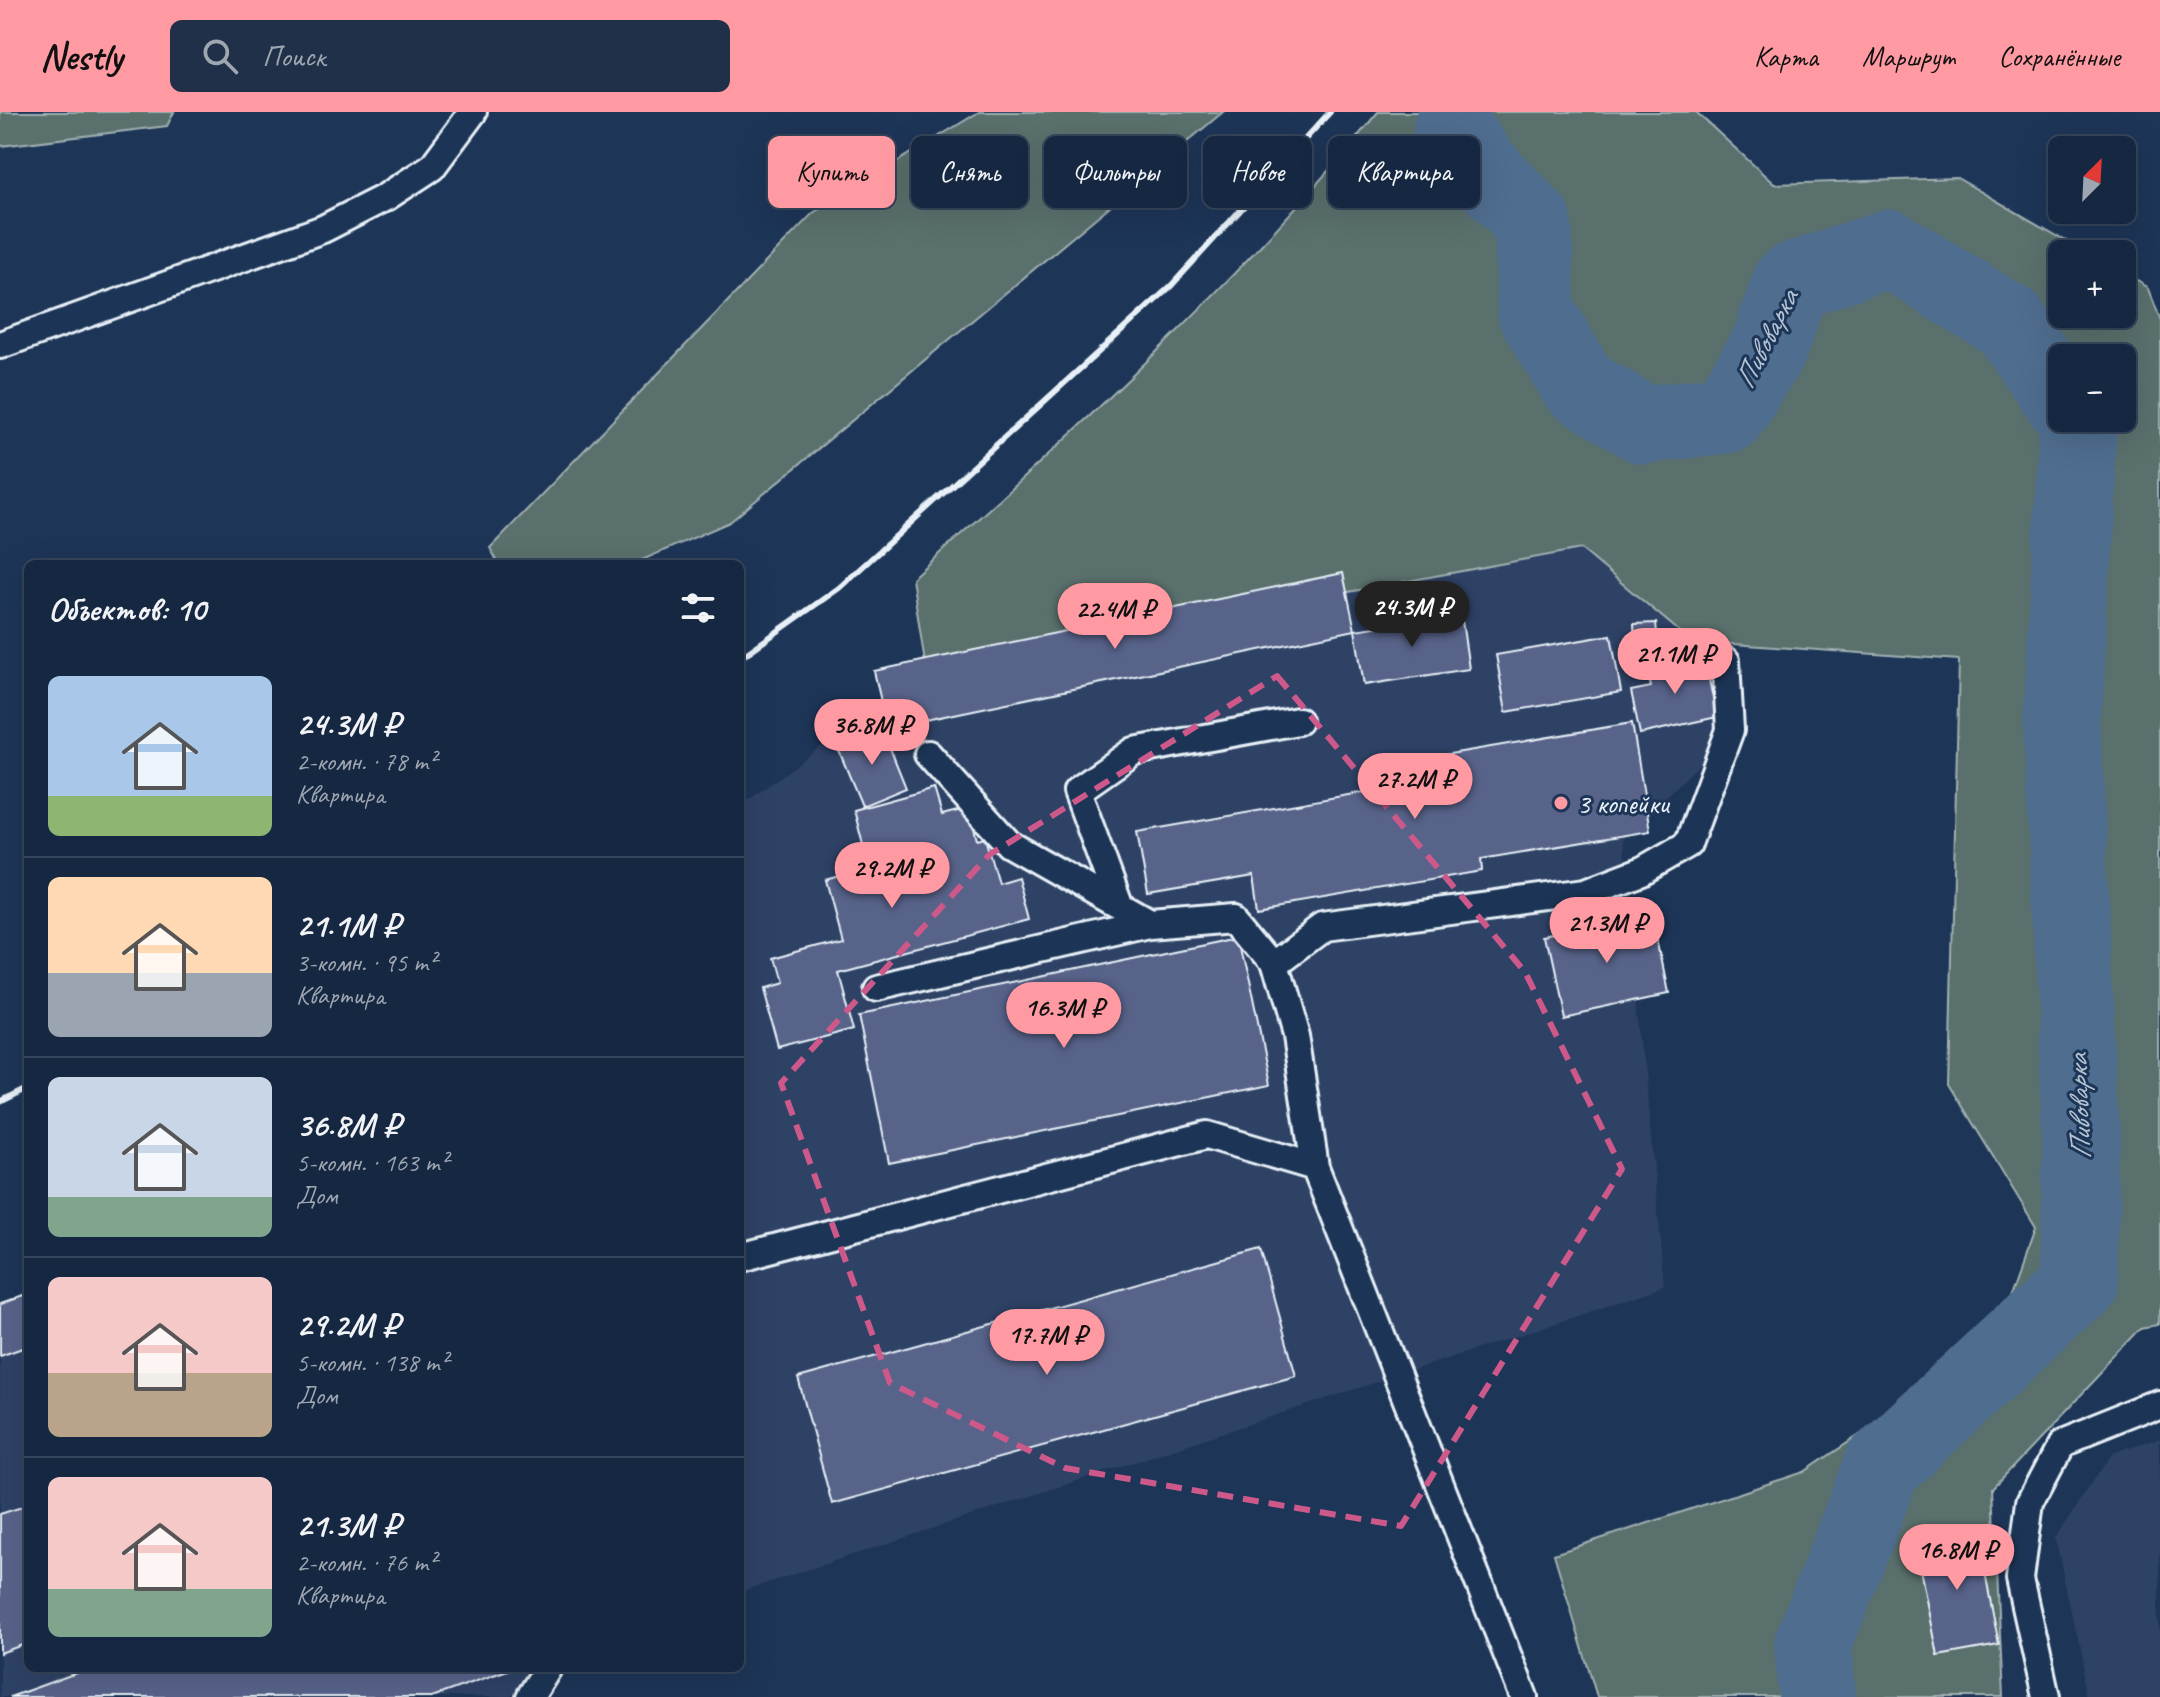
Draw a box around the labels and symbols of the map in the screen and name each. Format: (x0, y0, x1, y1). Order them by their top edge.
north arrow (2048, 136, 2136, 224)
water label: Пивоварка (1725, 281, 1808, 395)
pin: 24.3M ₽ (1338, 581, 1486, 649)
pin: 22.4M ₽ (1041, 583, 1189, 651)
pin: 21.1M ₽ (1601, 628, 1749, 696)
pin: 36.8M ₽ (798, 699, 946, 767)
pin: 27.2M ₽ (1341, 753, 1489, 821)
place label: 3 копейки (1577, 786, 1670, 821)
marker: 3 копейки (1552, 794, 1570, 812)
pin: 29.2M ₽ (818, 842, 966, 910)
pin: 21.3M ₽ (1533, 897, 1681, 965)
pin: 16.3M ₽ (990, 982, 1138, 1050)
water label: Пивоварка (2058, 1051, 2100, 1160)
pin: 17.7M ₽ (973, 1309, 1121, 1377)
pin: 16.8M ₽ (1883, 1524, 2031, 1592)

